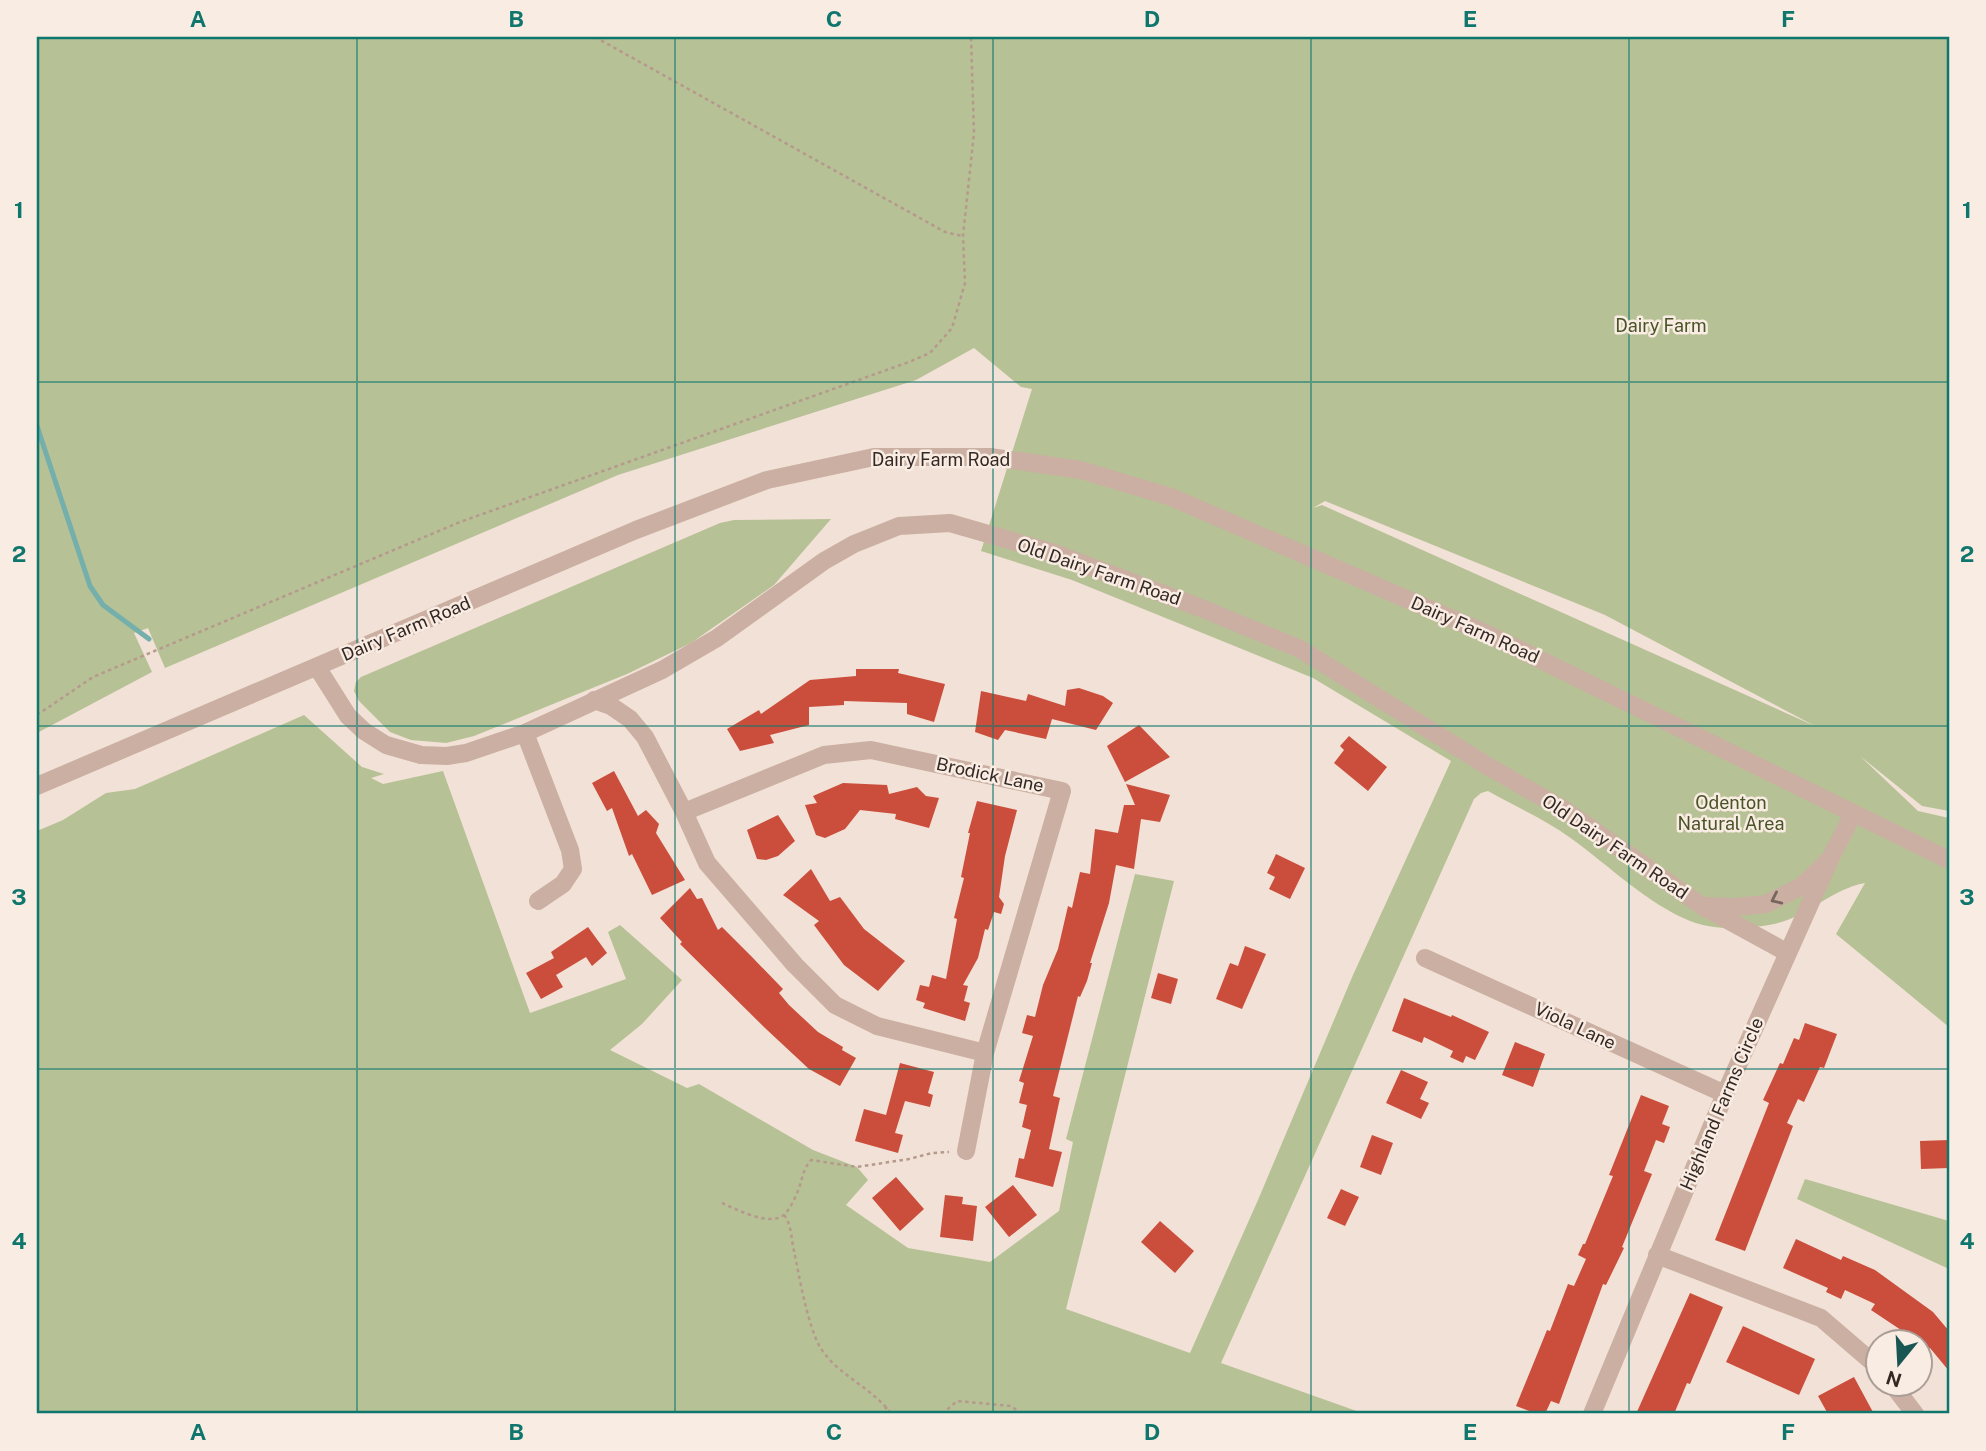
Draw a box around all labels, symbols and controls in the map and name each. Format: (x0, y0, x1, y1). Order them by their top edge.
text: A (190, 5, 207, 32)
text: B (508, 5, 524, 32)
text: C (826, 5, 842, 32)
text: D (1144, 5, 1160, 32)
text: E (1463, 5, 1477, 32)
text: F (1781, 5, 1795, 32)
text: 1 (14, 196, 24, 223)
text: 1 (1962, 196, 1972, 223)
park label: Dairy Farm (1615, 315, 1707, 336)
street label: Dairy Farm Road (872, 449, 1010, 470)
street label: Old Dairy Farm Road (1015, 534, 1184, 609)
text: 2 (12, 540, 26, 567)
text: 2 (1960, 540, 1974, 567)
street label: Dairy Farm Road (338, 592, 474, 665)
street label: Dairy Farm Road (1408, 592, 1543, 667)
street label: Brodick Lane (934, 753, 1046, 796)
street label: Old Dairy Farm Road (1538, 790, 1692, 903)
park label: Odenton Natural Area (1678, 792, 1784, 834)
text: 3 (11, 883, 27, 910)
text: 3 (1959, 883, 1975, 910)
one-way arrow (1771, 891, 1783, 905)
street label: Viola Lane (1531, 998, 1619, 1053)
street label: Highland Farms Circle (1676, 1014, 1767, 1193)
text: 4 (11, 1227, 27, 1254)
text: 4 (1959, 1227, 1975, 1254)
north arrow (1864, 1328, 1934, 1398)
text: N (1883, 1366, 1904, 1392)
text: A (190, 1418, 207, 1445)
text: B (508, 1418, 524, 1445)
text: C (826, 1418, 842, 1445)
text: D (1144, 1418, 1160, 1445)
text: E (1463, 1418, 1477, 1445)
text: F (1781, 1418, 1795, 1445)

